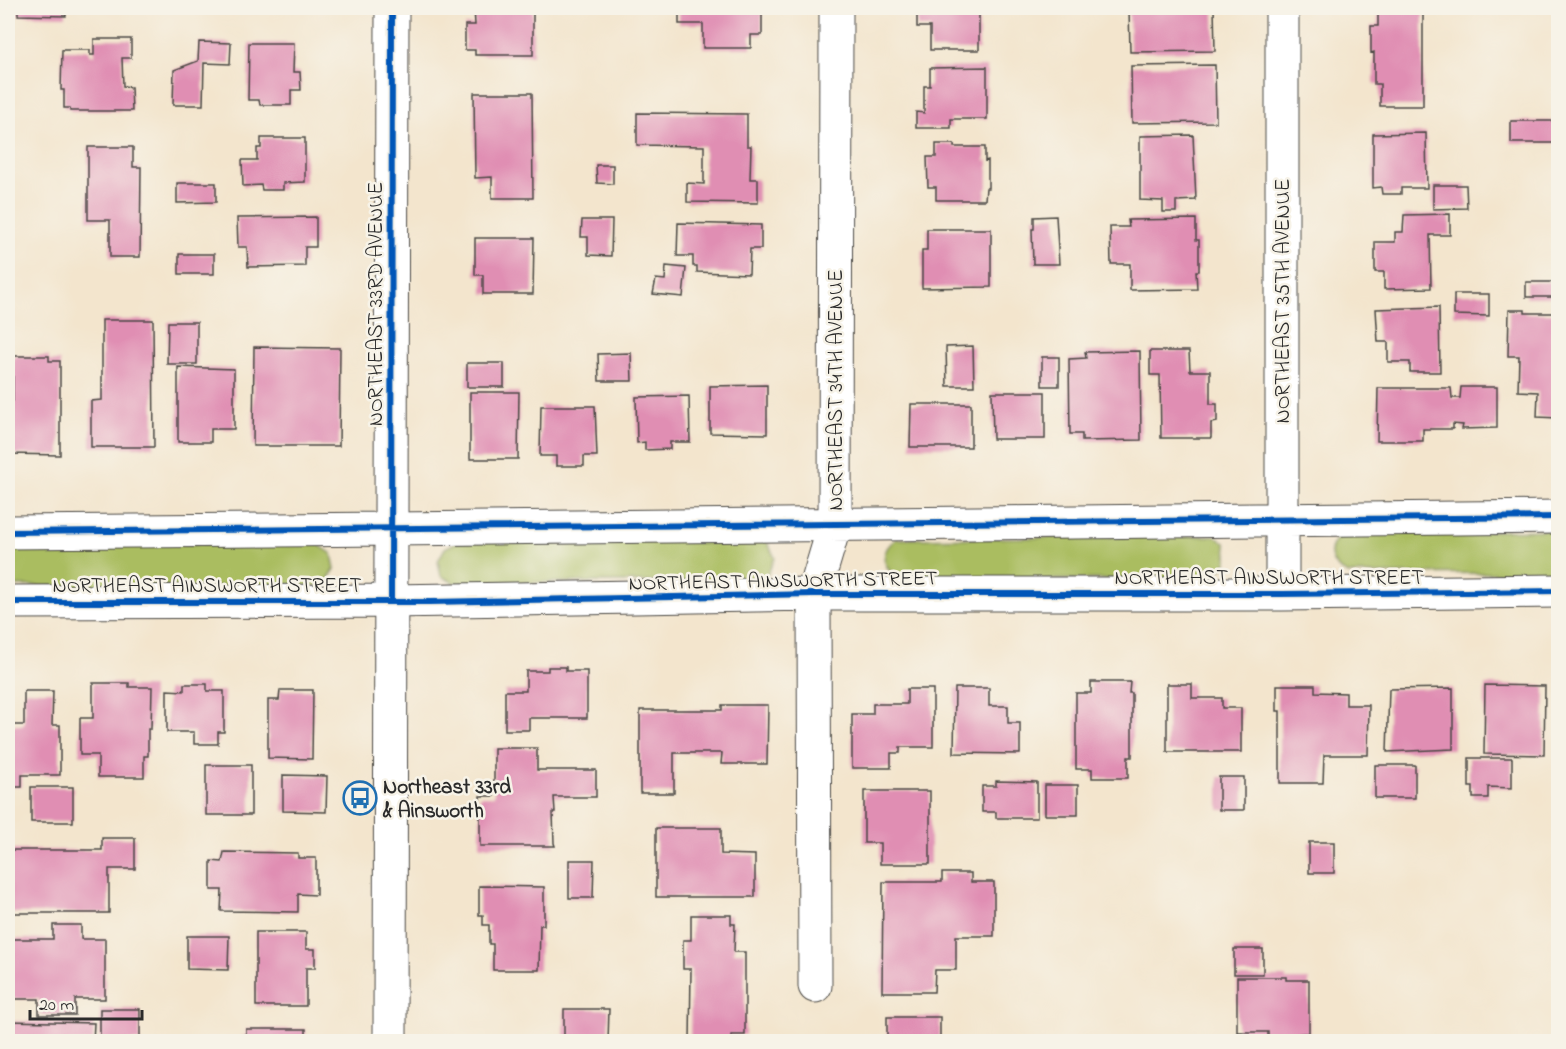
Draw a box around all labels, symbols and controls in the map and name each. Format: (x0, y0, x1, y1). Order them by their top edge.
street label: NORTHEAST 35TH AVENUE (1269, 179, 1299, 423)
street label: NORTHEAST 33RD AVENUE (362, 182, 392, 426)
street label: NORTHEAST 34TH AVENUE (822, 269, 852, 511)
street label: NORTHEAST AINSWORTH STREET (628, 564, 938, 600)
street label: NORTHEAST AINSWORTH STREET (1114, 564, 1424, 594)
street label: NORTHEAST AINSWORTH STREET (52, 572, 362, 602)
place label: Northeast 33rd & Ainsworth (382, 773, 511, 827)
bus stop icon: Northeast 33rd & Ainsworth (342, 780, 378, 816)
scale bar (30, 983, 142, 1021)
text: 20 m (39, 993, 74, 1019)

